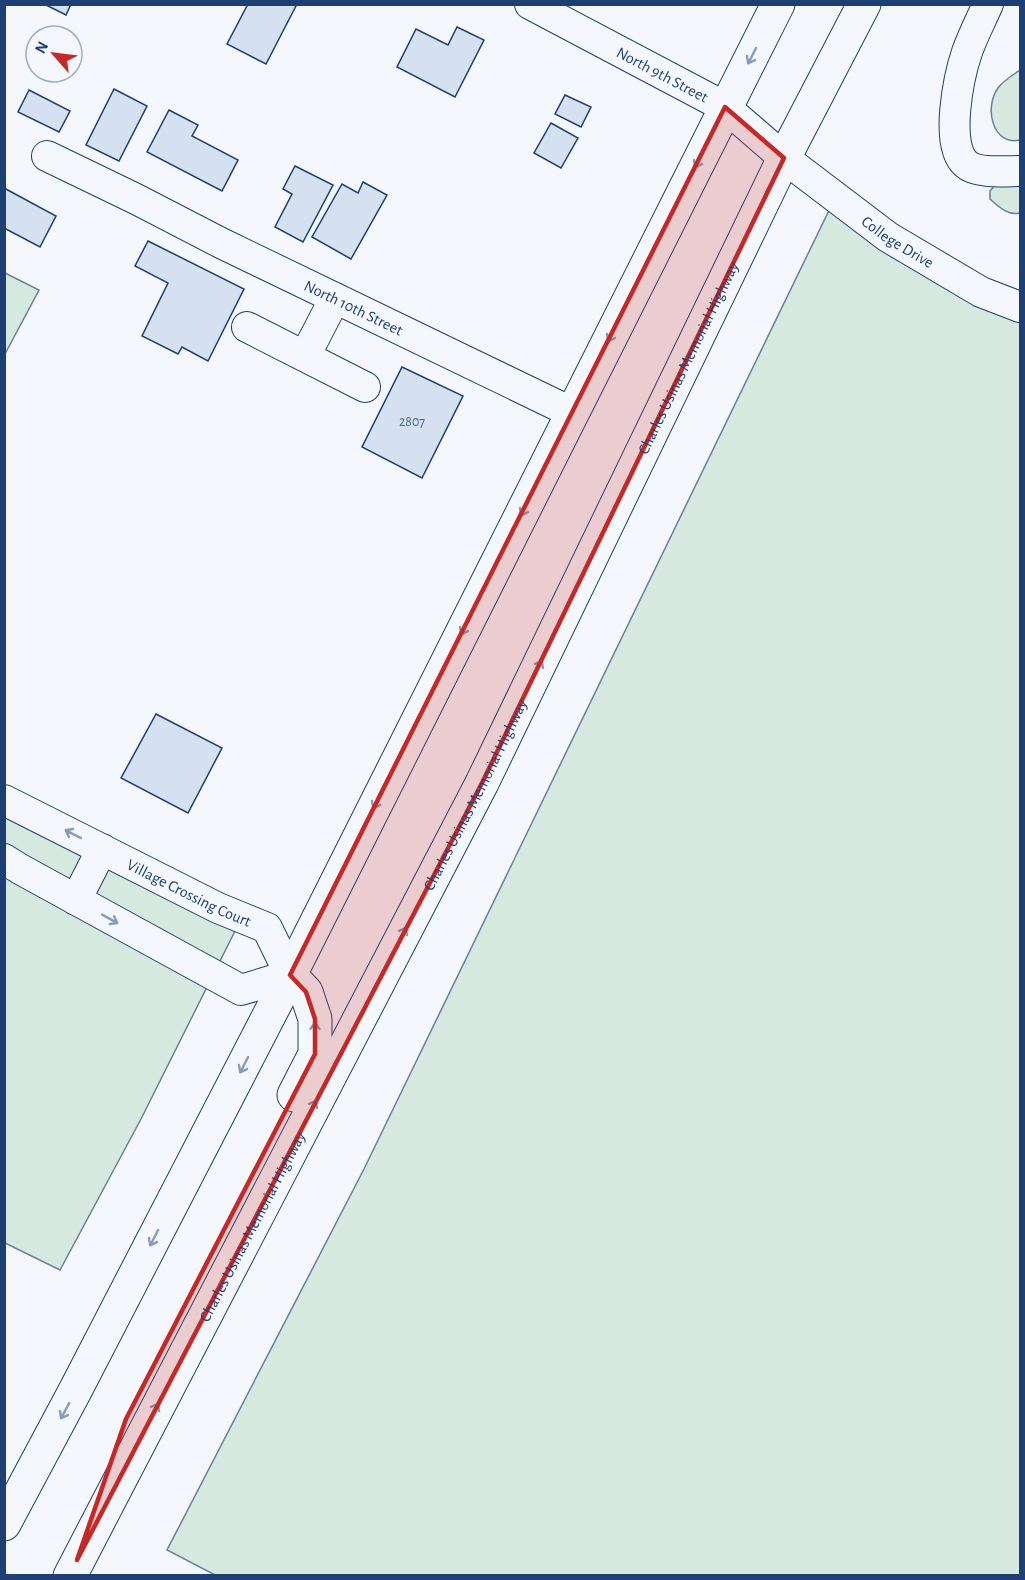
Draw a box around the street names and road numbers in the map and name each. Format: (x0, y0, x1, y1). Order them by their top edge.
street label: North 9th Street (614, 44, 711, 106)
street label: College Drive (859, 213, 936, 271)
street label: Charles Usinas Memorial Highway (635, 259, 743, 457)
street label: North 10th Street (302, 277, 405, 339)
street label: Charles Usinas Memorial Highway (421, 697, 531, 893)
street label: Village Crossing Court (124, 856, 253, 930)
street label: Charles Usinas Memorial Highway (197, 1129, 309, 1324)

